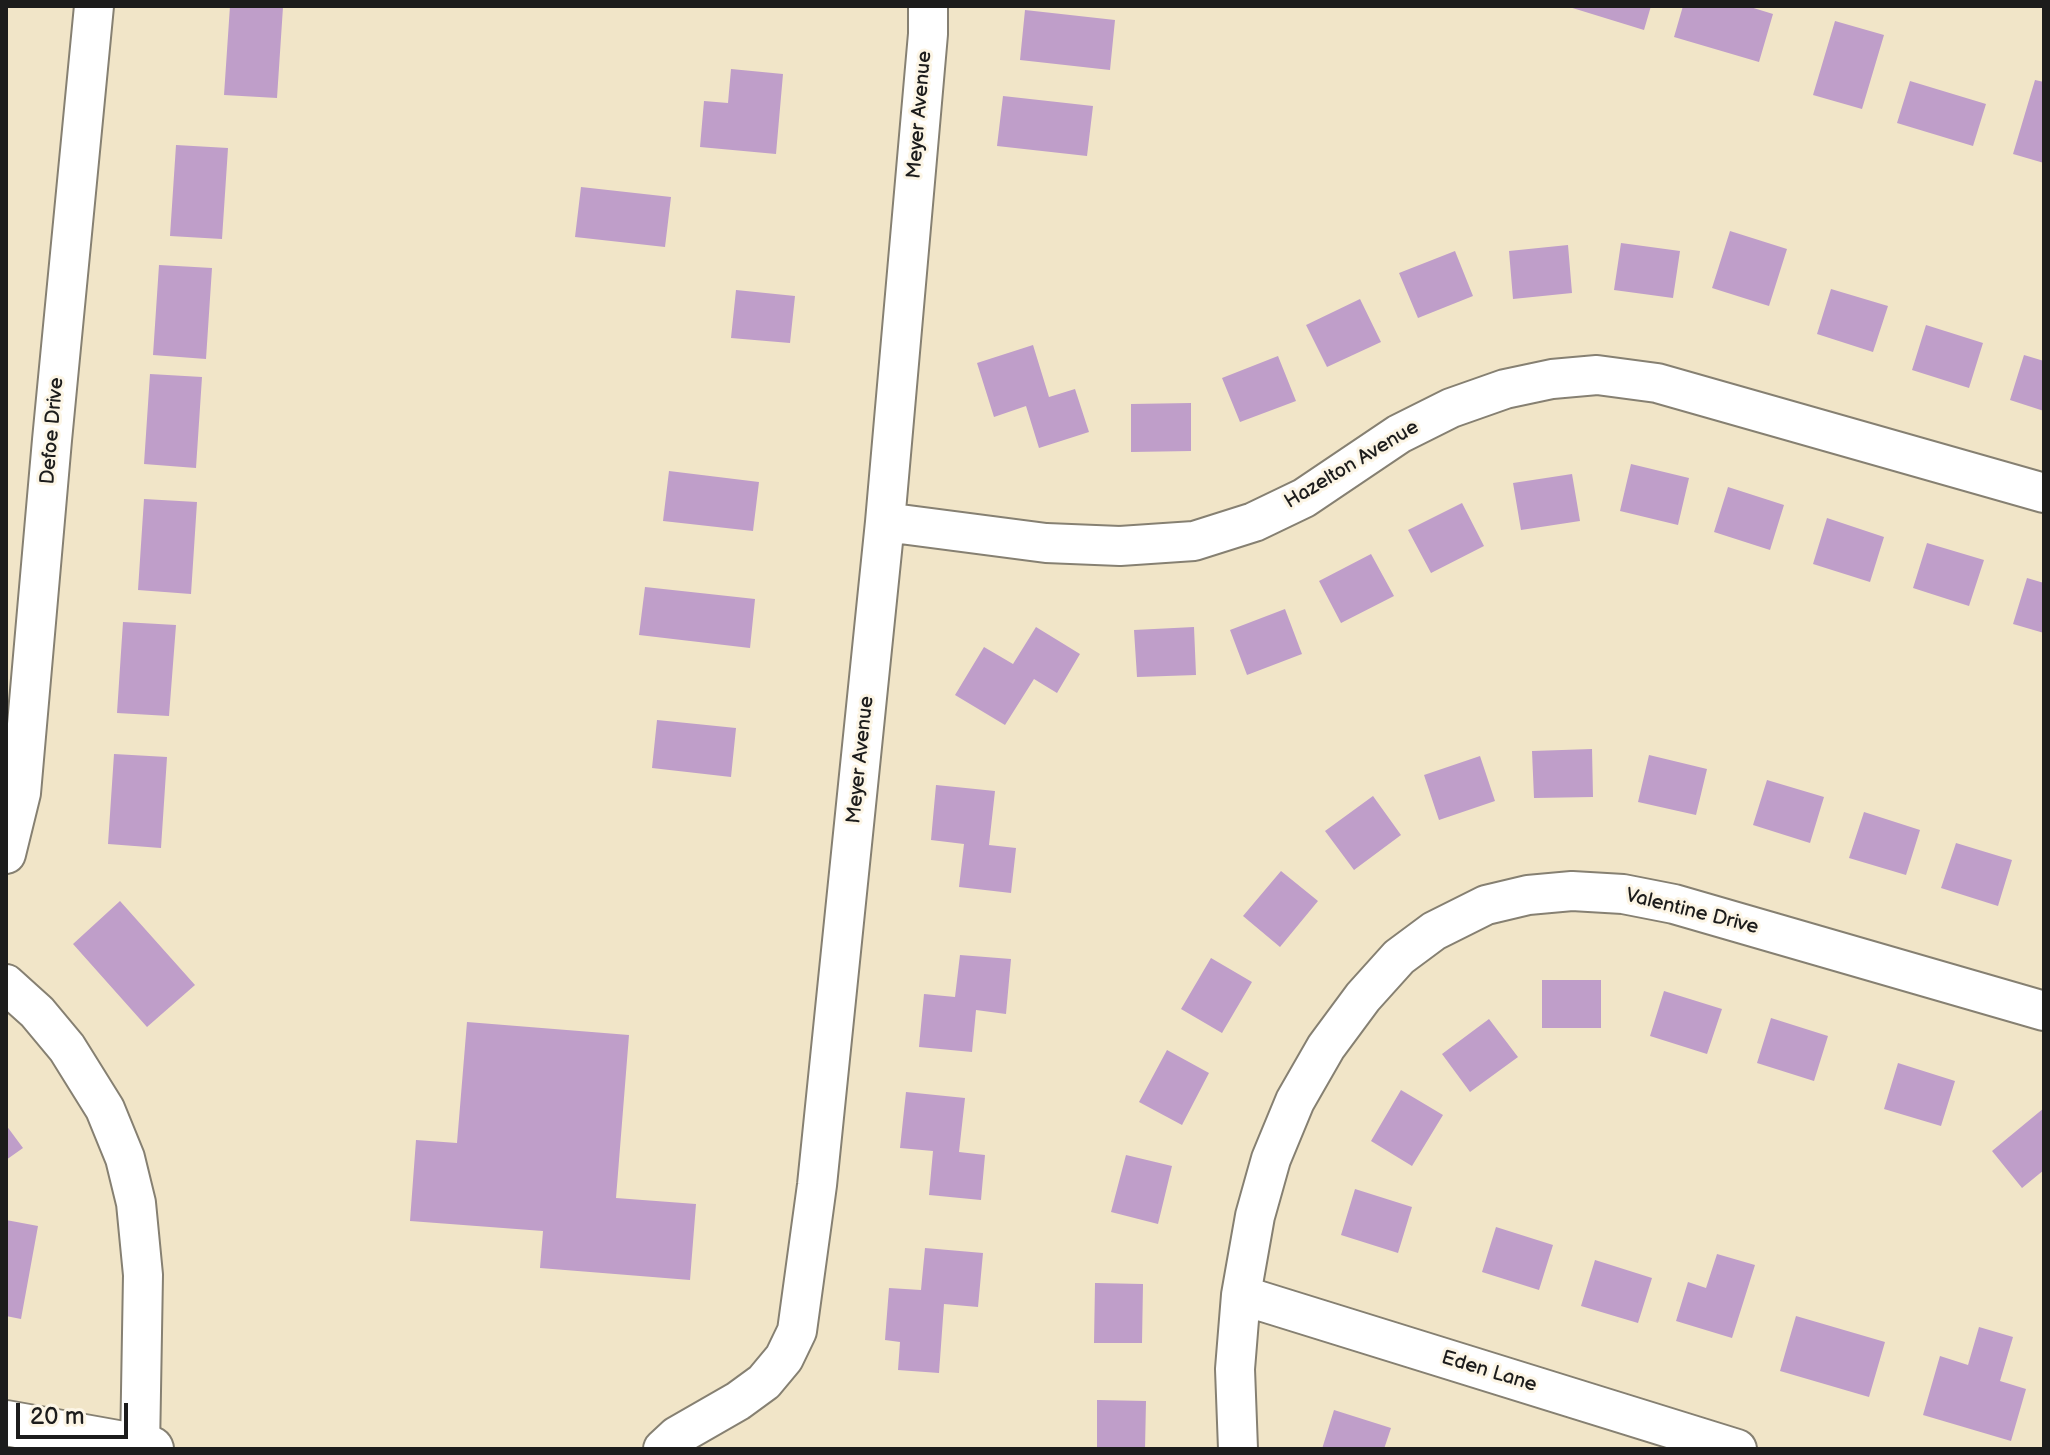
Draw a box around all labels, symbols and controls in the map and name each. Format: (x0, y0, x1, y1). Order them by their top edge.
street label: Meyer Avenue (902, 50, 938, 180)
street label: Defoe Drive (36, 377, 70, 485)
street label: Hazelton Avenue (1281, 416, 1423, 514)
street label: Meyer Avenue (842, 695, 880, 825)
street label: Valentine Drive (1623, 884, 1761, 940)
street label: Eden Lane (1438, 1346, 1540, 1398)
scale bar (20, 1387, 132, 1437)
text: 20 m (30, 1402, 85, 1431)

